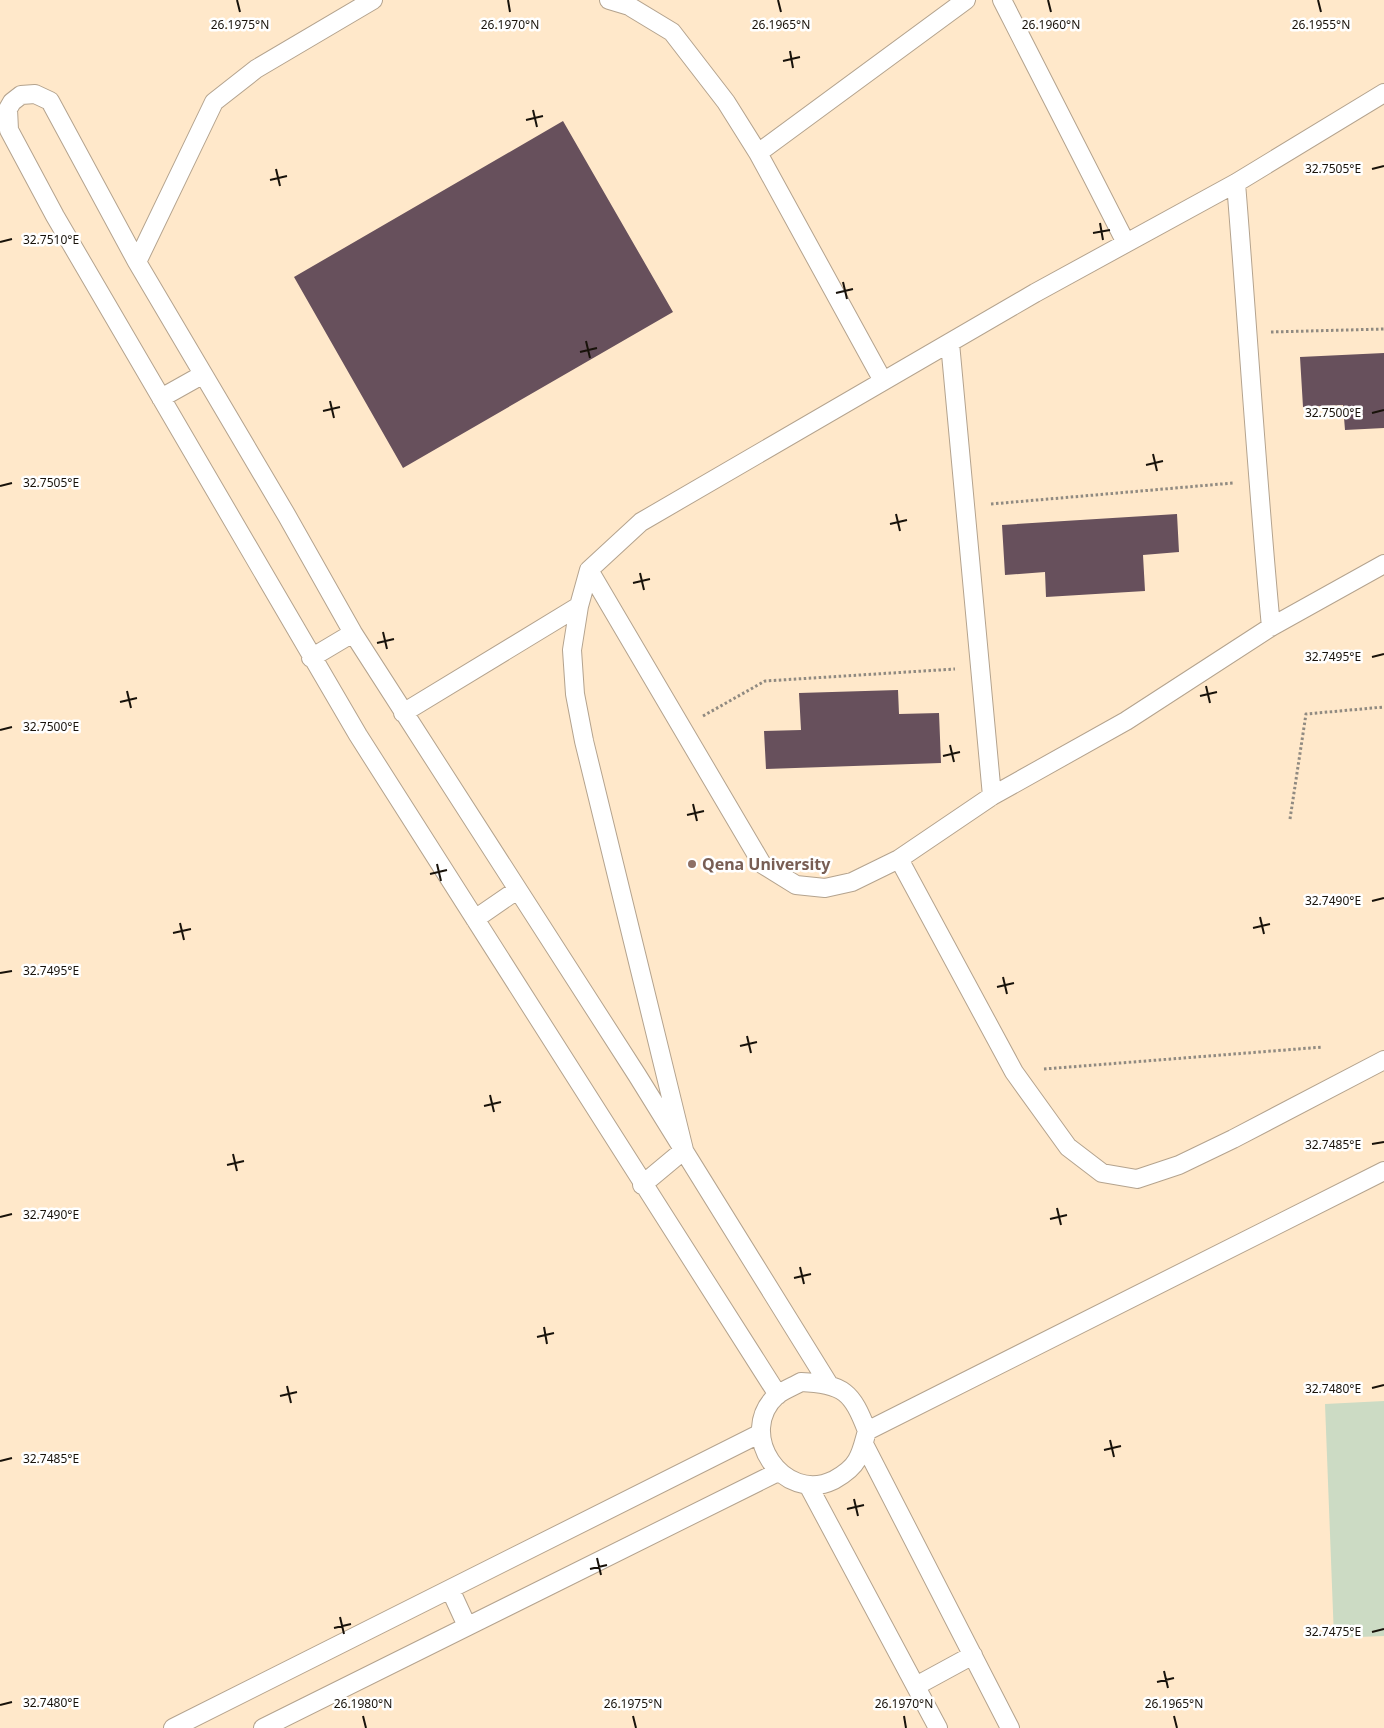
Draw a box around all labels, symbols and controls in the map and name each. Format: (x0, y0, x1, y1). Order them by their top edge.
text: 26.1975°N (211, 16, 269, 33)
text: 26.1970°N (481, 16, 539, 33)
text: 26.1965°N (752, 16, 810, 33)
text: 26.1960°N (1022, 16, 1080, 33)
text: 26.1955°N (1292, 16, 1350, 33)
text: 32.7505°E (1305, 160, 1361, 177)
text: 32.7510°E (23, 231, 79, 248)
text: 32.7500°E (1305, 404, 1361, 421)
text: 32.7505°E (23, 474, 79, 491)
text: 32.7495°E (1305, 648, 1361, 665)
text: 32.7500°E (23, 718, 79, 735)
place label: Qena University (702, 853, 831, 875)
marker: Qena University (686, 858, 698, 870)
text: 32.7490°E (1305, 892, 1361, 909)
text: 32.7495°E (23, 962, 79, 979)
text: 32.7485°E (1305, 1136, 1361, 1153)
text: 32.7490°E (23, 1206, 79, 1223)
text: 32.7480°E (1305, 1380, 1361, 1397)
text: 32.7485°E (23, 1450, 79, 1467)
text: 32.7475°E (1305, 1623, 1361, 1640)
text: 32.7480°E (23, 1694, 79, 1711)
text: 26.1980°N (334, 1695, 392, 1712)
text: 26.1975°N (604, 1695, 662, 1712)
text: 26.1970°N (875, 1695, 933, 1712)
text: 26.1965°N (1145, 1695, 1203, 1712)

